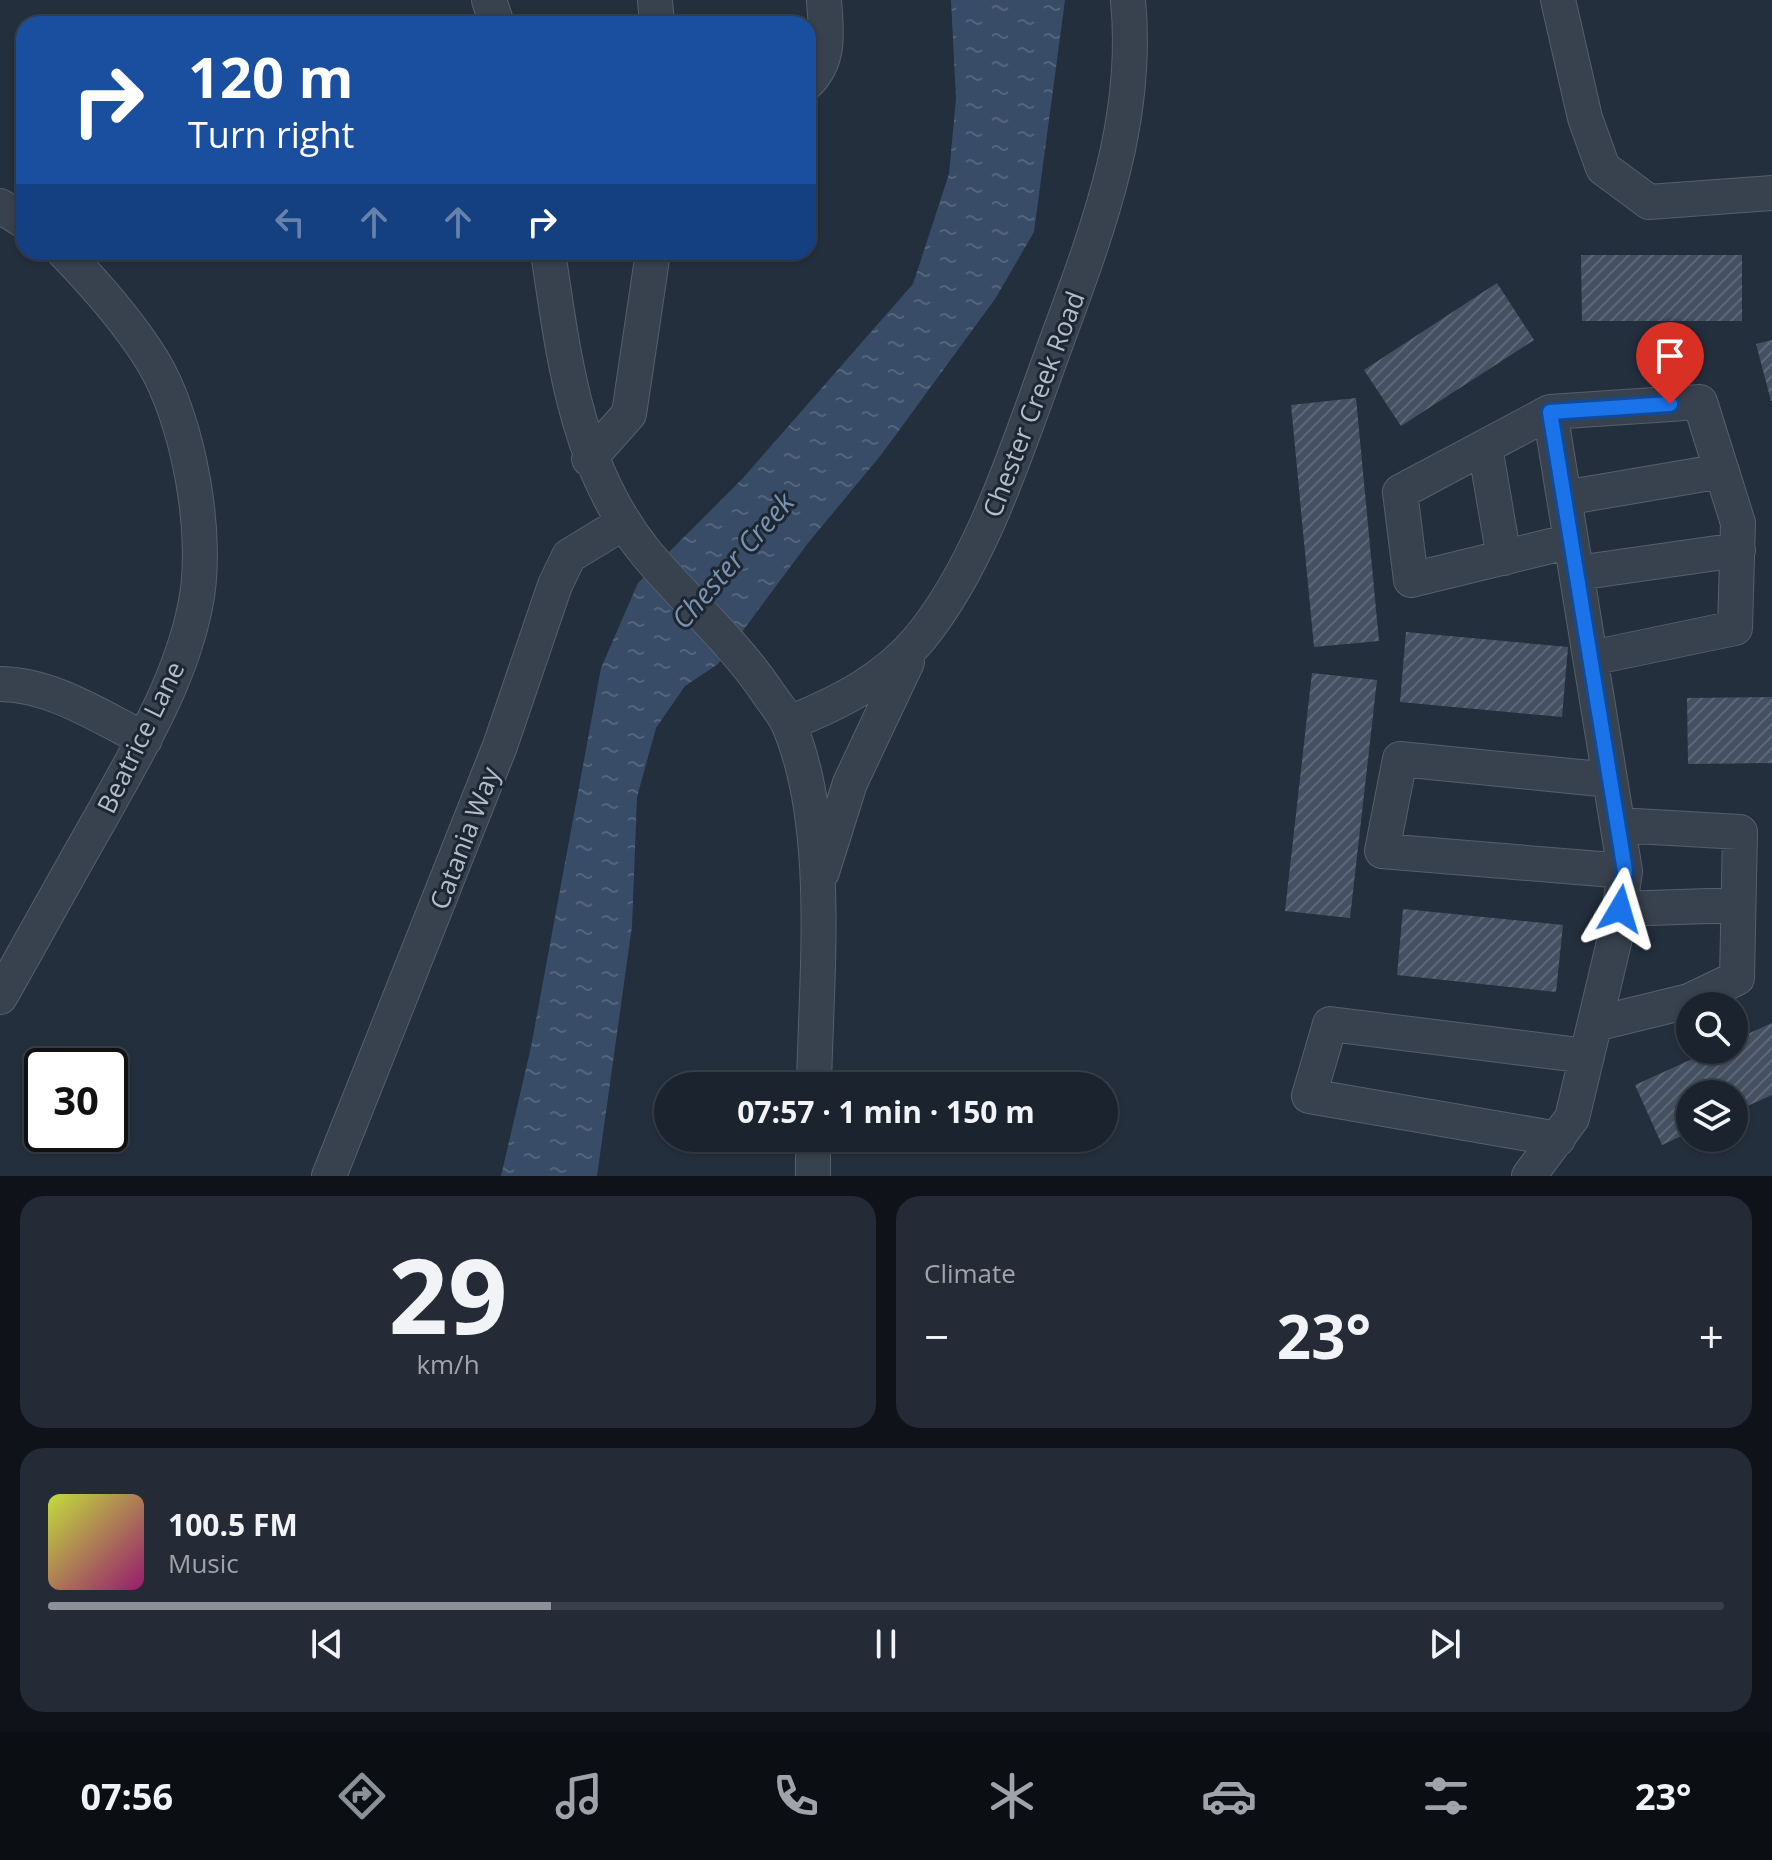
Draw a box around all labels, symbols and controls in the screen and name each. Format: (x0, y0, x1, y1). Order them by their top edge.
text: 120 m (188, 38, 354, 114)
icon: right (56, 48, 160, 152)
text: Turn right (188, 110, 354, 159)
icon: left (268, 200, 312, 244)
icon: ahead (352, 200, 396, 244)
icon: ahead (436, 200, 480, 244)
icon: right (520, 200, 564, 244)
street label: Chester Creek Road (973, 286, 1093, 522)
pin (1636, 322, 1704, 404)
icon: arrive (1648, 334, 1692, 378)
water label: Chester Creek (662, 483, 803, 636)
street label: Beatrice Lane (88, 655, 192, 819)
street label: Catania Way (420, 761, 508, 914)
position arrow (1578, 867, 1662, 951)
map controls (1676, 992, 1748, 1152)
button: search (1676, 992, 1748, 1064)
speed limit sign: 30 (24, 1048, 128, 1152)
button: layers (1676, 1080, 1748, 1152)
text: 07:57 · 1 min · 150 m (737, 1091, 1035, 1132)
text: 29 (389, 1223, 507, 1364)
text: Climate (924, 1255, 1016, 1291)
text: 23° (1277, 1295, 1371, 1377)
text: − (924, 1306, 949, 1366)
text: + (1699, 1306, 1724, 1366)
text: km/h (416, 1346, 480, 1382)
text: 100.5 FM (168, 1504, 298, 1545)
text: Music (168, 1545, 239, 1581)
icon: previous (305, 1622, 349, 1666)
icon: pause (864, 1622, 908, 1666)
icon: next (1423, 1622, 1467, 1666)
icon: directions (334, 1768, 390, 1824)
icon: music (551, 1768, 607, 1824)
icon: phone (768, 1768, 824, 1824)
icon: climate (984, 1768, 1040, 1824)
icon: car (1201, 1768, 1257, 1824)
icon: filters (1418, 1768, 1474, 1824)
text: 07:56 (80, 1772, 173, 1821)
text: 23° (1635, 1772, 1692, 1821)

